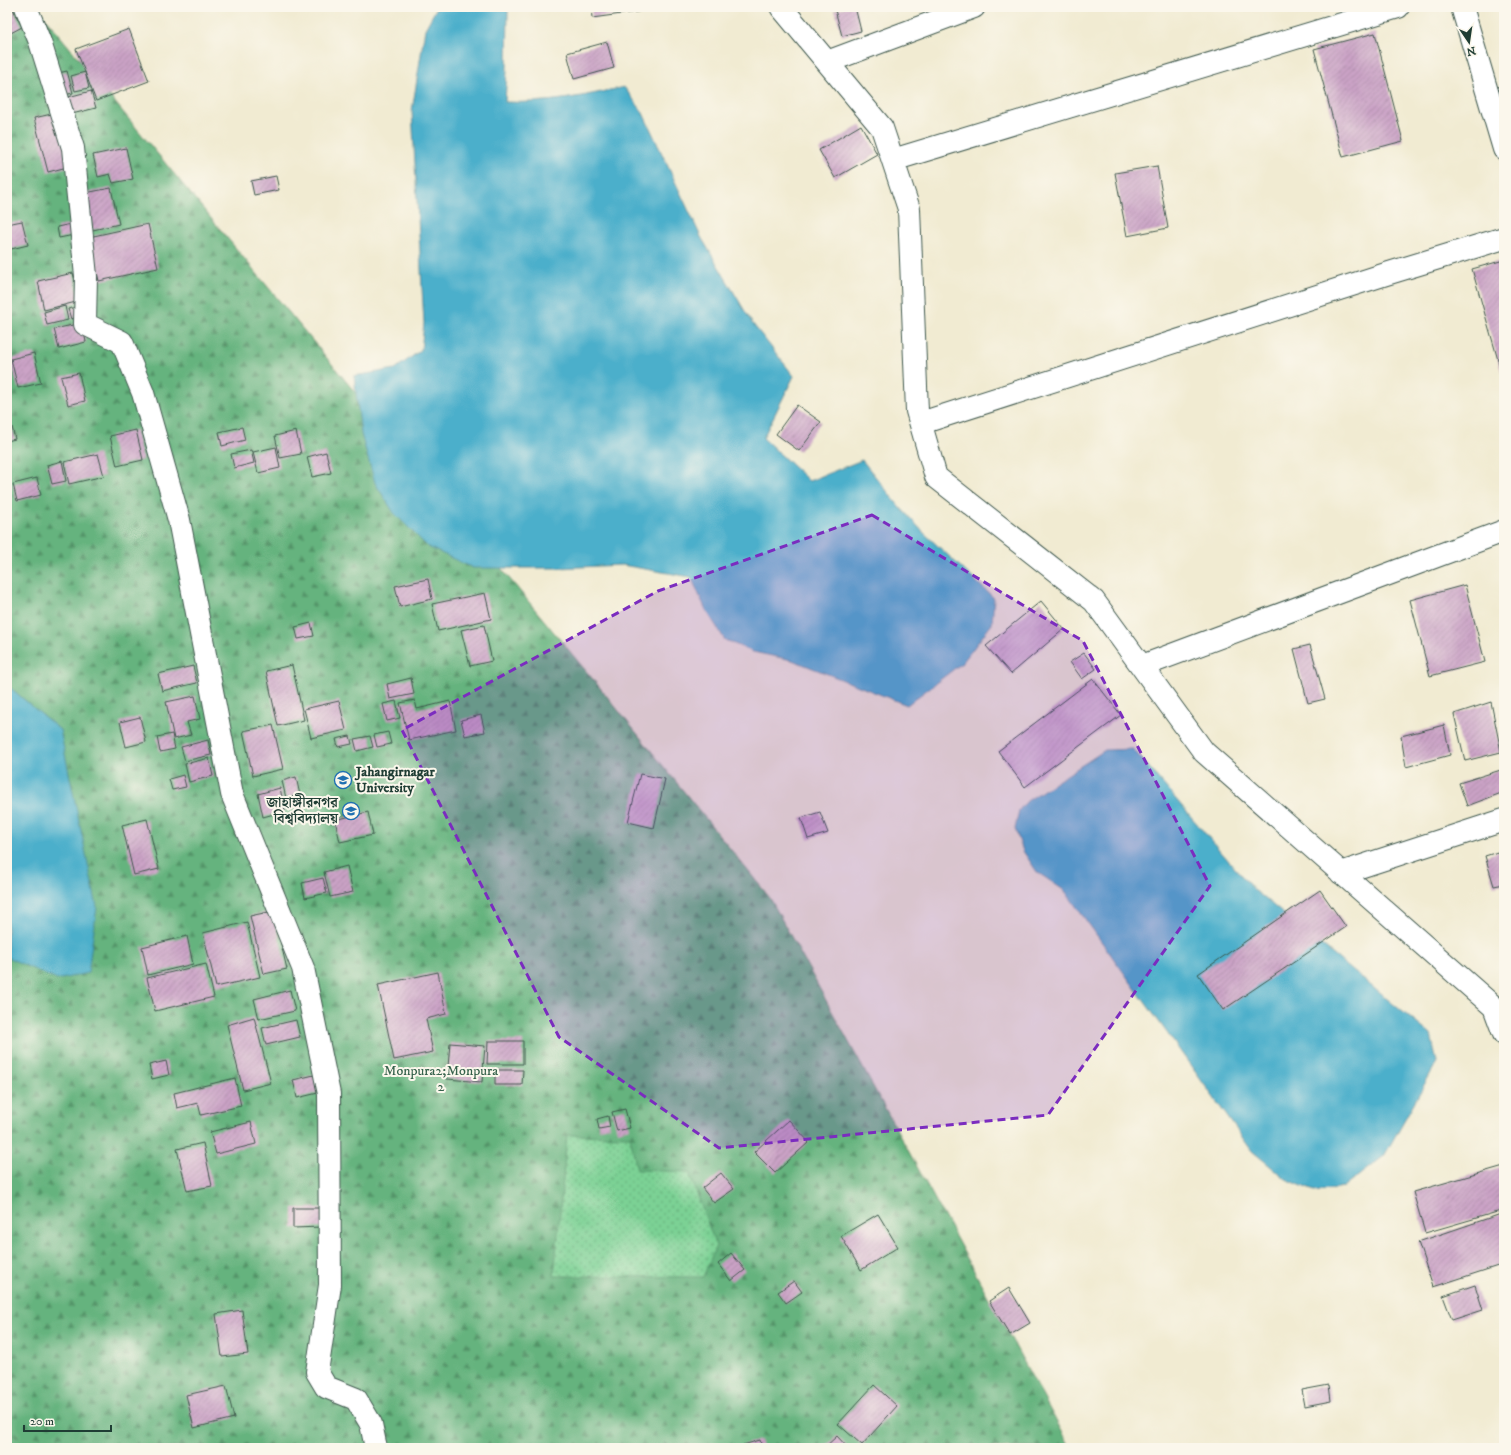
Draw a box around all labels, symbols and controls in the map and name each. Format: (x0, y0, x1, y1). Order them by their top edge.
north arrow (1449, 22, 1489, 62)
text: N (1465, 43, 1477, 59)
place label: Jahangirnagar University (354, 763, 436, 797)
school or university icon: Jahangirnagar University (333, 770, 353, 790)
place label: জাহাঙ্গীরনগর বিশ্ববিদ্যালয় (265, 793, 339, 828)
school or university icon: জাহাঙ্গীরনগর বিশ্ববিদ্যালয় (341, 801, 361, 821)
park label: Monpura2;Monpura 2 (384, 1062, 498, 1096)
scale bar (24, 1407, 111, 1433)
text: 20 m (30, 1414, 54, 1429)

